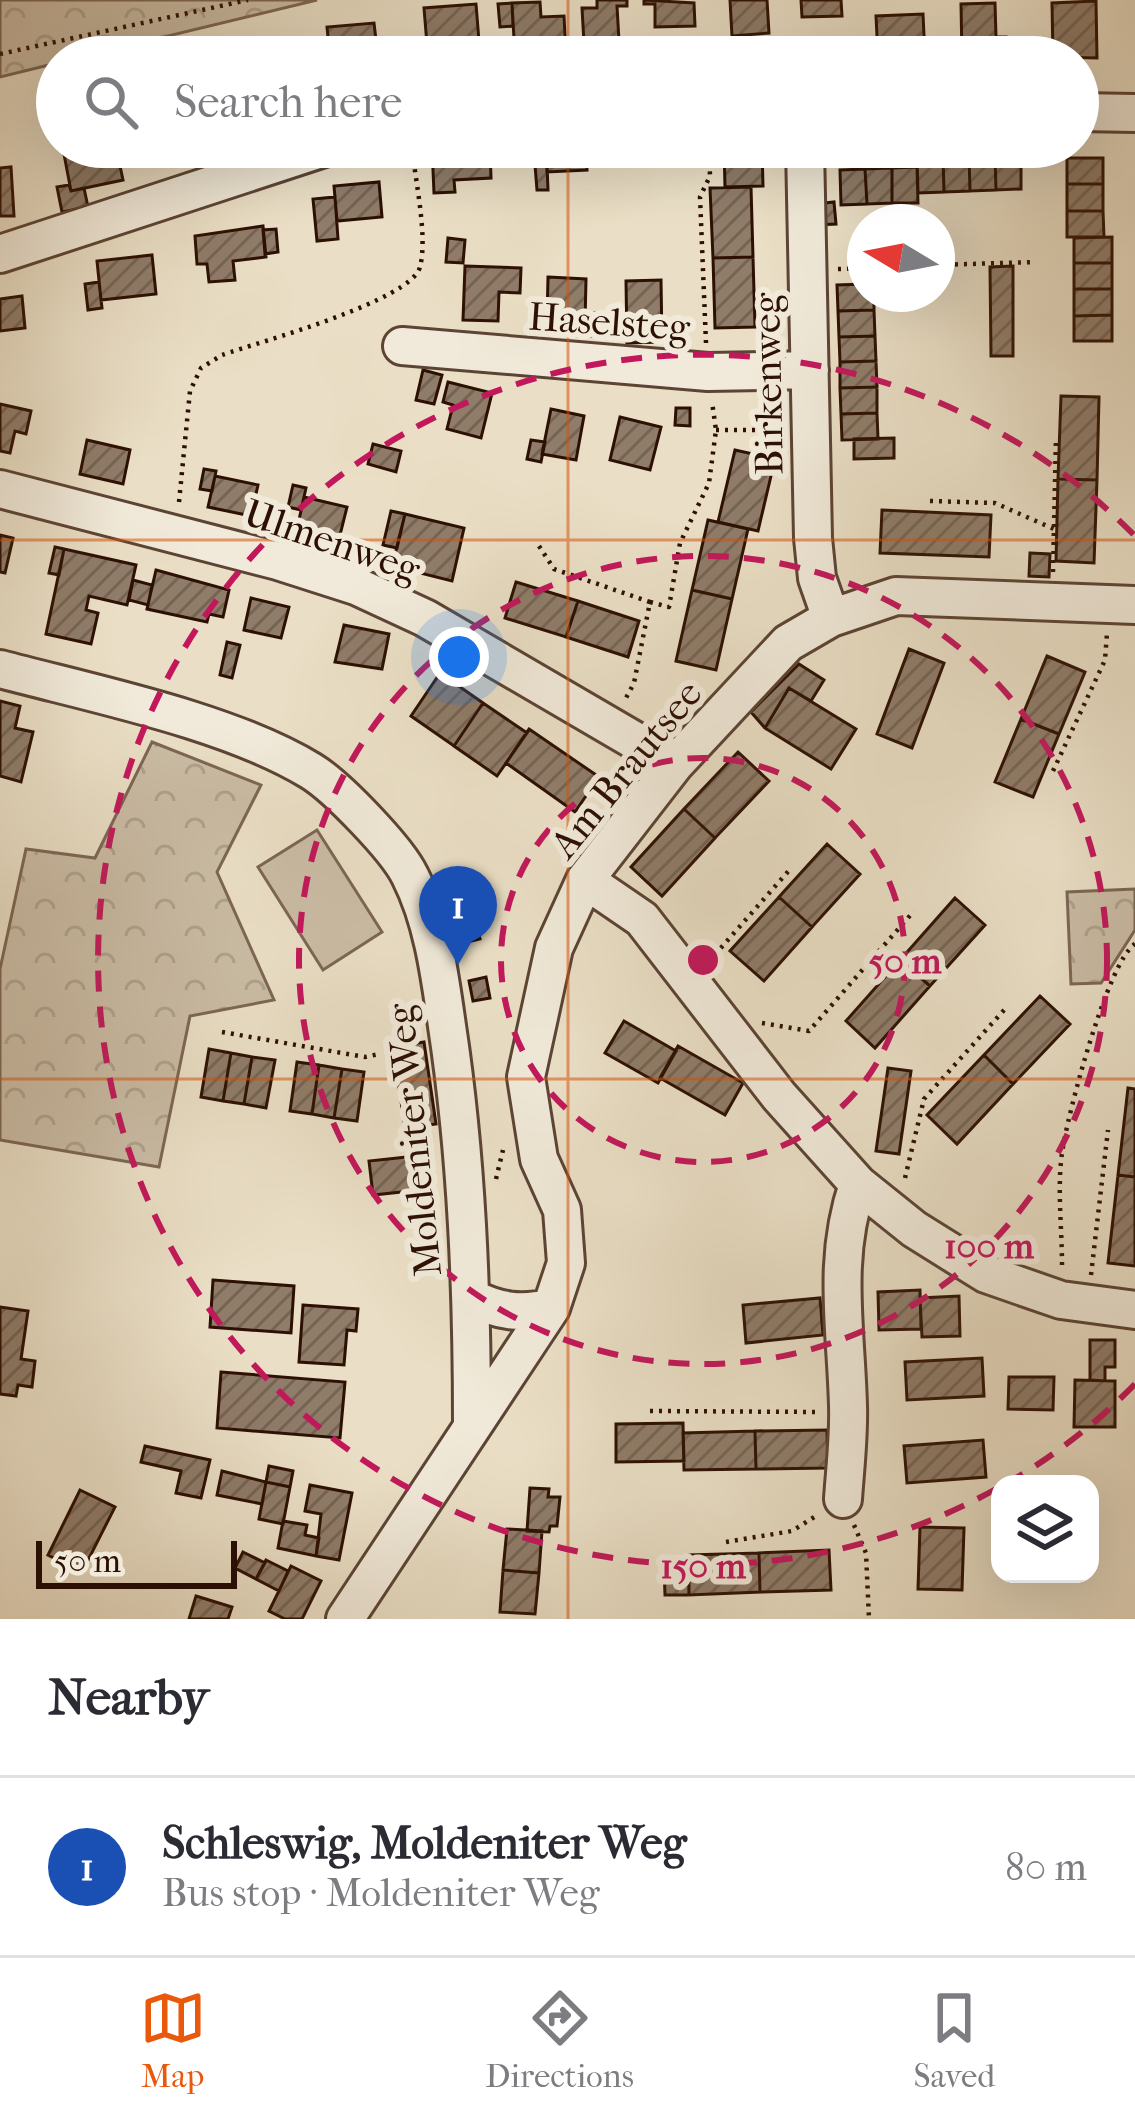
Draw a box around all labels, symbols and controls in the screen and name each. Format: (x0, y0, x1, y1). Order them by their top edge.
search box (36, 36, 1099, 168)
icon: search (78, 69, 144, 135)
text: Search here (174, 76, 402, 129)
north arrow (847, 204, 955, 312)
street label: Birkenweg (743, 291, 793, 475)
street label: Haselsteg (527, 293, 692, 351)
street label: Ulmenweg (238, 489, 427, 593)
your location (429, 627, 489, 687)
street label: Am Brautsee (539, 671, 711, 868)
pin: 1 (419, 866, 497, 965)
centre of rings (682, 939, 724, 981)
text: 50 m (869, 940, 943, 982)
street label: Moldeniter Weg (377, 1000, 451, 1278)
text: 100 m (944, 1225, 1035, 1267)
map controls (991, 1475, 1099, 1583)
button: layers (991, 1475, 1099, 1583)
scale bar (36, 1535, 237, 1588)
text: 50 m (54, 1542, 121, 1581)
text: 150 m (660, 1545, 747, 1587)
text: Nearby (48, 1667, 209, 1727)
text: Schleswig, Moldeniter Weg (162, 1817, 686, 1870)
text: 1 (80, 1844, 94, 1890)
text: 80 m (1005, 1844, 1087, 1890)
text: Bus stop · Moldeniter Weg (162, 1870, 600, 1916)
tab: Map (140, 1985, 206, 2096)
tab: Directions (485, 1985, 634, 2096)
tab: Saved (913, 1985, 995, 2096)

